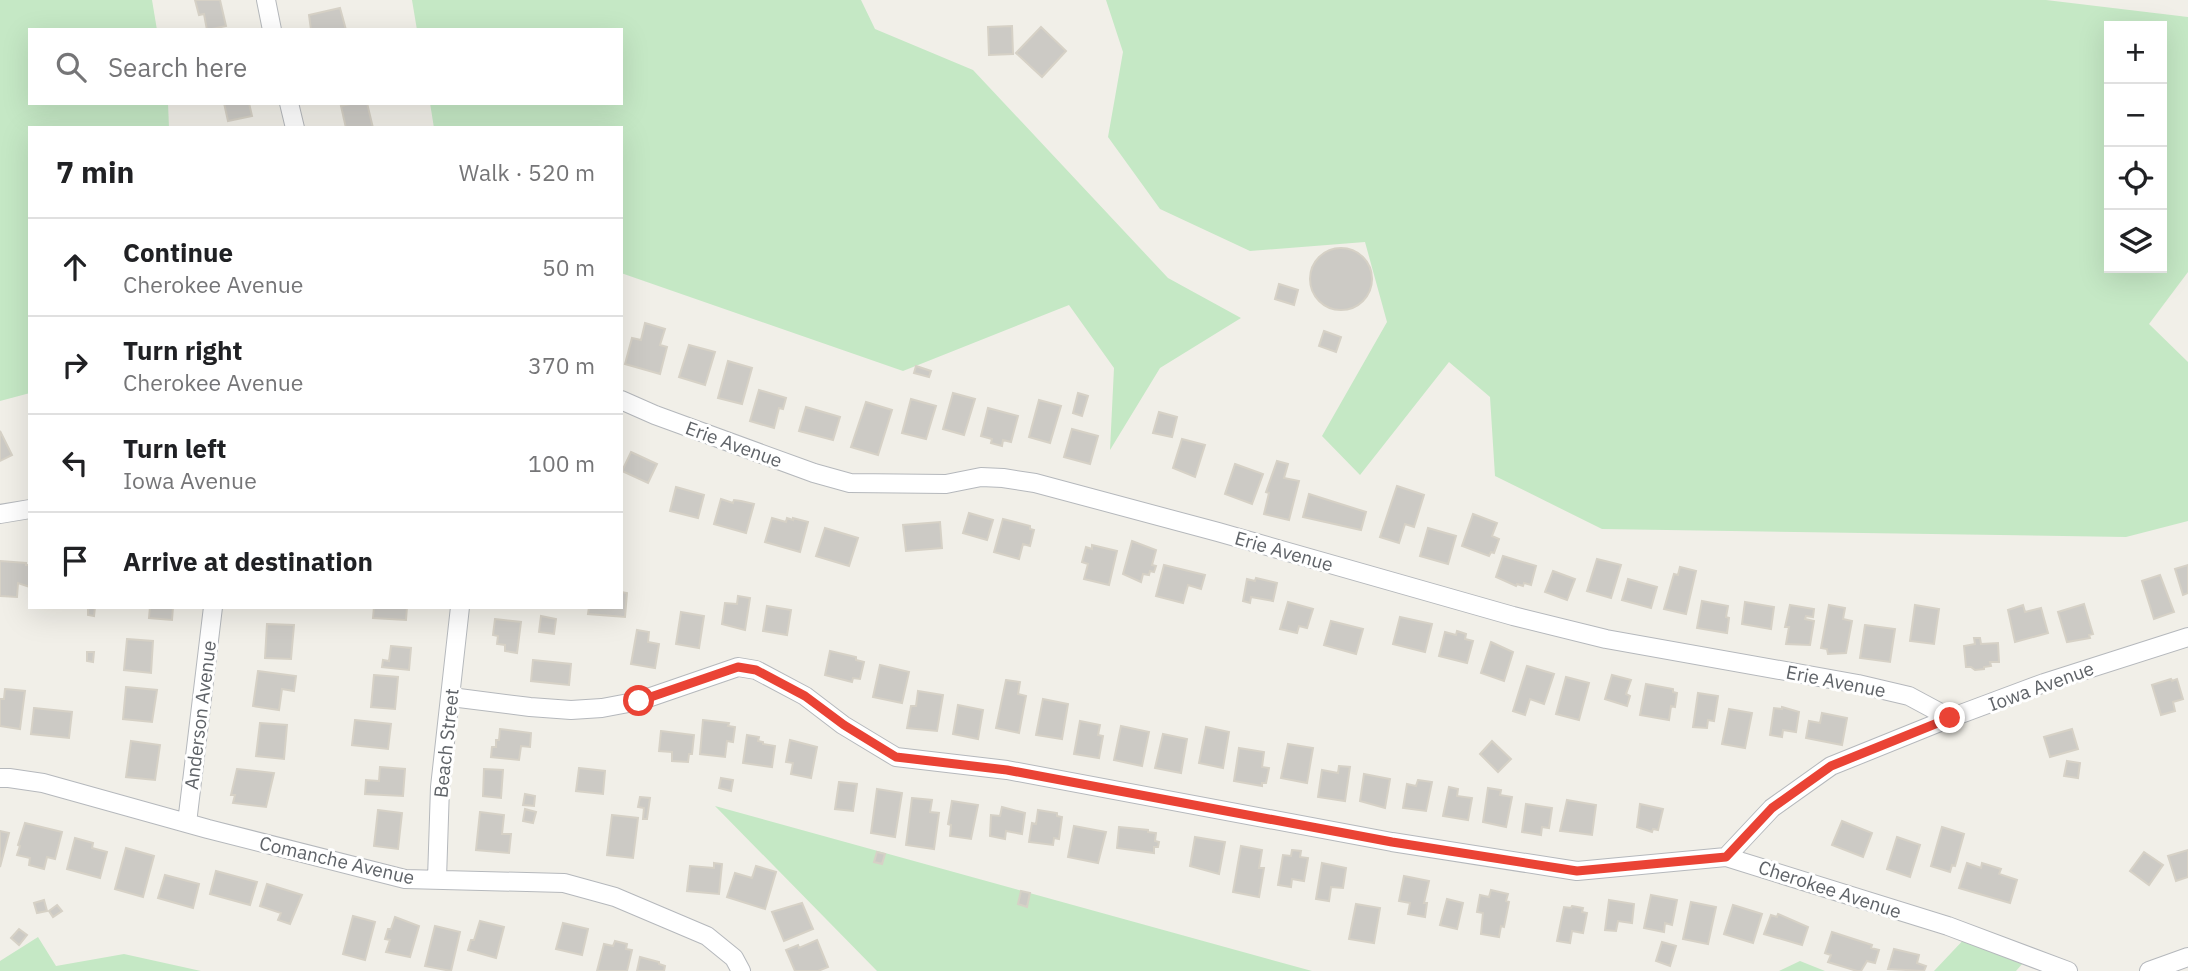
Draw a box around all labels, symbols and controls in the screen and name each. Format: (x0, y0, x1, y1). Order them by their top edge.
map controls (2104, 21, 2167, 273)
button: + (2104, 21, 2167, 84)
search box (28, 28, 623, 105)
icon: search (52, 48, 90, 86)
text: Search here (108, 50, 247, 84)
button: − (2104, 84, 2167, 147)
button: locate (2104, 147, 2167, 210)
text: 7 min (56, 152, 134, 191)
text: Walk · 520 m (459, 157, 595, 187)
button: layers (2104, 210, 2167, 273)
text: Continue (123, 235, 233, 269)
icon: ahead (56, 248, 94, 286)
text: 50 m (542, 252, 595, 282)
text: Cherokee Avenue (123, 269, 303, 299)
text: Turn right (123, 333, 242, 367)
icon: right (56, 346, 94, 384)
text: 370 m (528, 350, 595, 380)
text: Cherokee Avenue (123, 367, 303, 397)
street label: Erie Avenue (682, 415, 786, 473)
text: Turn left (123, 431, 226, 465)
icon: left (56, 444, 94, 482)
text: 100 m (528, 448, 595, 478)
text: Iowa Avenue (123, 465, 257, 495)
street label: Erie Avenue (1232, 526, 1336, 576)
icon: arrive (56, 542, 94, 580)
text: Arrive at destination (123, 544, 373, 578)
street label: Anderson Avenue (179, 639, 221, 791)
street label: Iowa Avenue (1985, 656, 2097, 716)
street label: Erie Avenue (1784, 660, 1888, 702)
route start (623, 685, 654, 716)
street label: Beach Street (428, 687, 464, 799)
route end (1934, 702, 1965, 733)
street label: Comanche Avenue (257, 830, 417, 890)
street label: Cherokee Avenue (1755, 855, 1905, 923)

